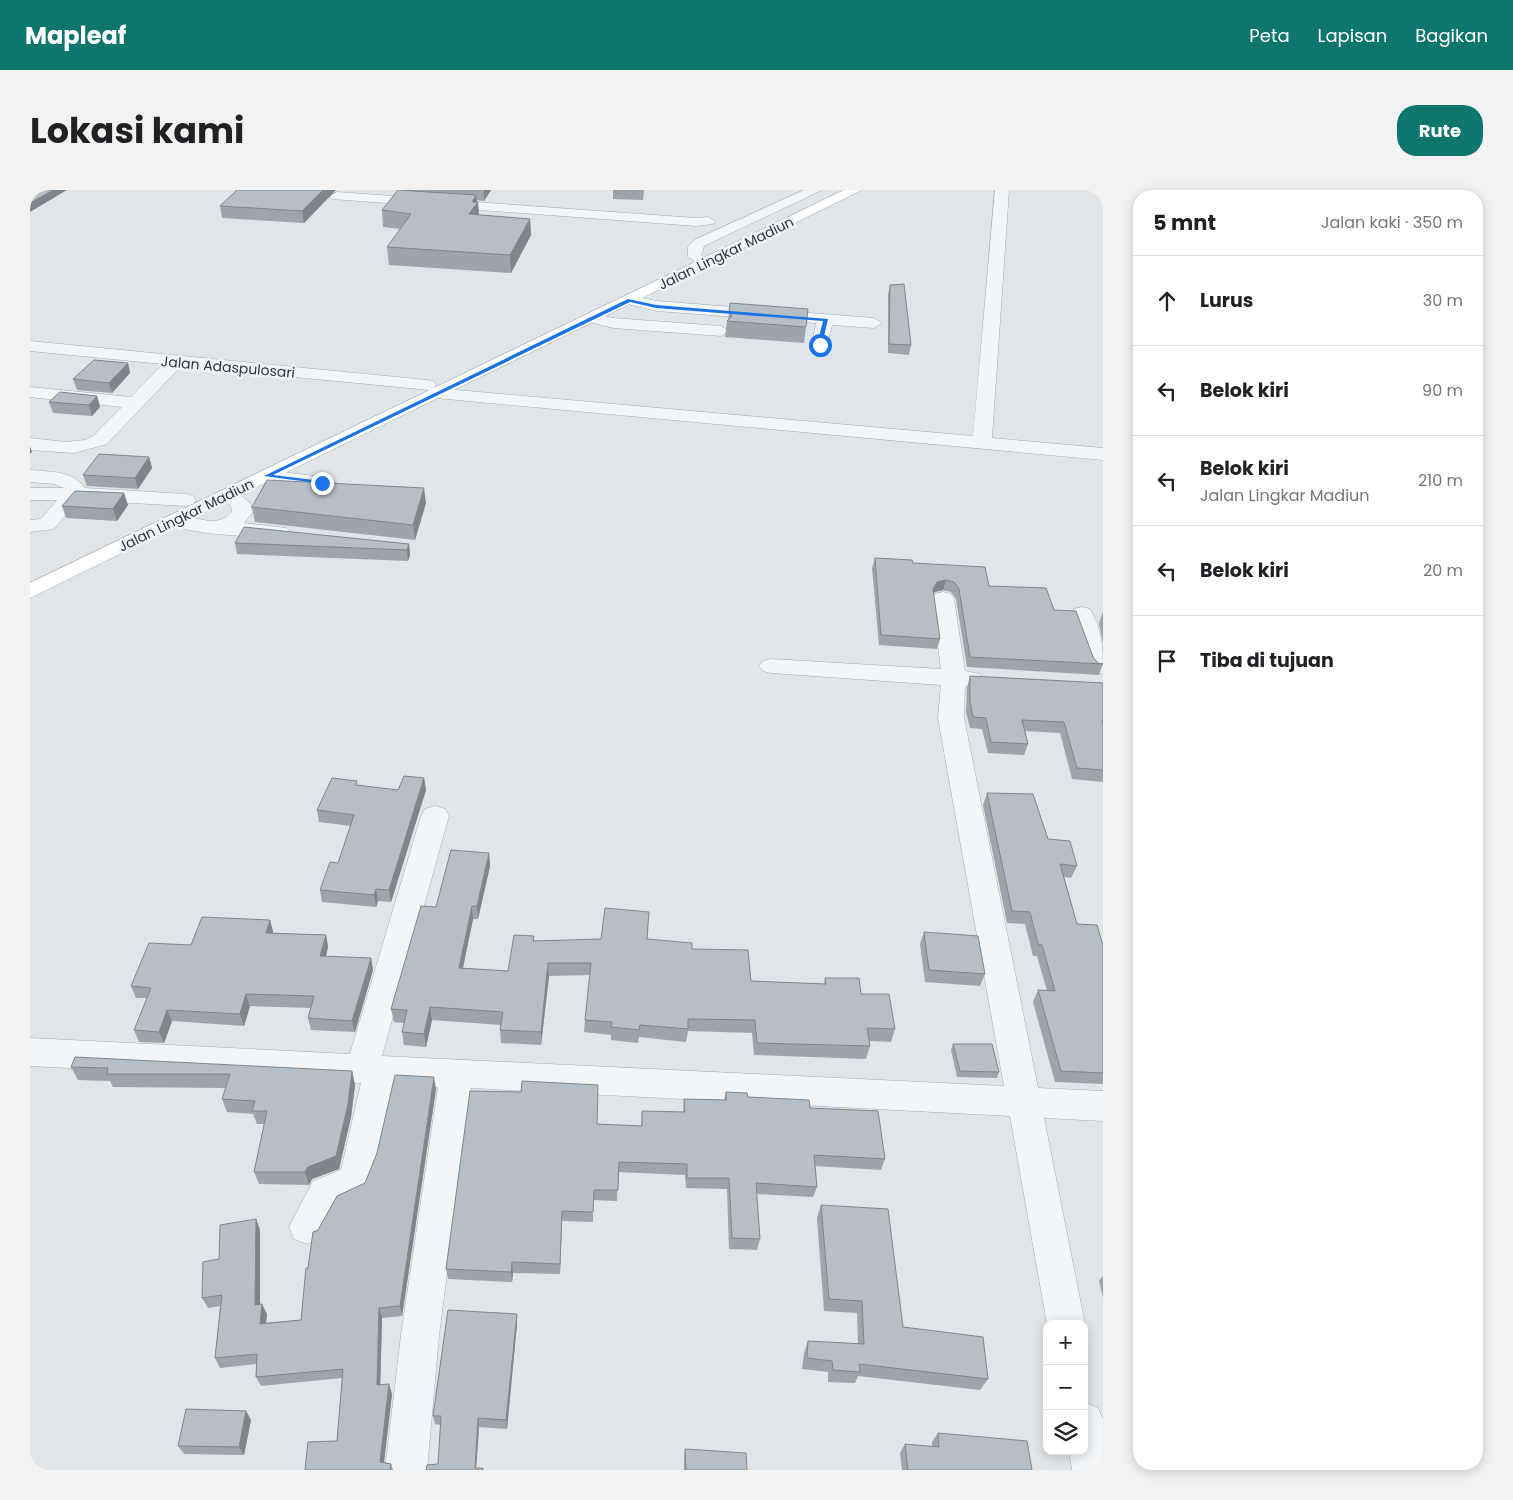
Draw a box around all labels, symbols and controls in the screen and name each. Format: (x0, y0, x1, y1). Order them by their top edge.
text: Mapleaf (25, 19, 126, 52)
text: Peta (1249, 23, 1290, 48)
text: Lapisan (1318, 23, 1387, 48)
text: Bagikan (1415, 23, 1488, 48)
button: Rute (1397, 105, 1483, 156)
text: Lokasi kami (30, 106, 244, 155)
text: 5 mnt (1153, 208, 1216, 237)
street label: Jalan Lingkar Madiun (655, 211, 797, 295)
text: Jalan kaki · 350 m (1321, 211, 1463, 234)
icon: ahead (1153, 287, 1181, 315)
text: Lurus (1200, 287, 1253, 314)
text: 30 m (1423, 289, 1463, 312)
route start (809, 334, 832, 357)
street label: Jalan Adaspulosari (160, 351, 296, 383)
icon: left (1153, 377, 1181, 405)
text: Belok kiri (1200, 377, 1289, 404)
text: 90 m (1422, 379, 1463, 402)
text: Belok kiri (1200, 455, 1289, 482)
icon: left (1153, 467, 1181, 495)
text: 210 m (1418, 469, 1463, 492)
route end (311, 472, 334, 495)
street label: Jalan Lingkar Madiun (115, 473, 257, 557)
text: Jalan Lingkar Madiun (1200, 484, 1370, 507)
icon: left (1153, 557, 1181, 585)
text: Belok kiri (1200, 557, 1289, 584)
text: 20 m (1423, 559, 1463, 582)
icon: arrive (1153, 647, 1181, 675)
text: Tiba di tujuan (1200, 647, 1334, 674)
map controls (1043, 1320, 1088, 1455)
button: + (1043, 1320, 1088, 1365)
button: − (1043, 1365, 1088, 1410)
button: layers (1043, 1410, 1088, 1455)

